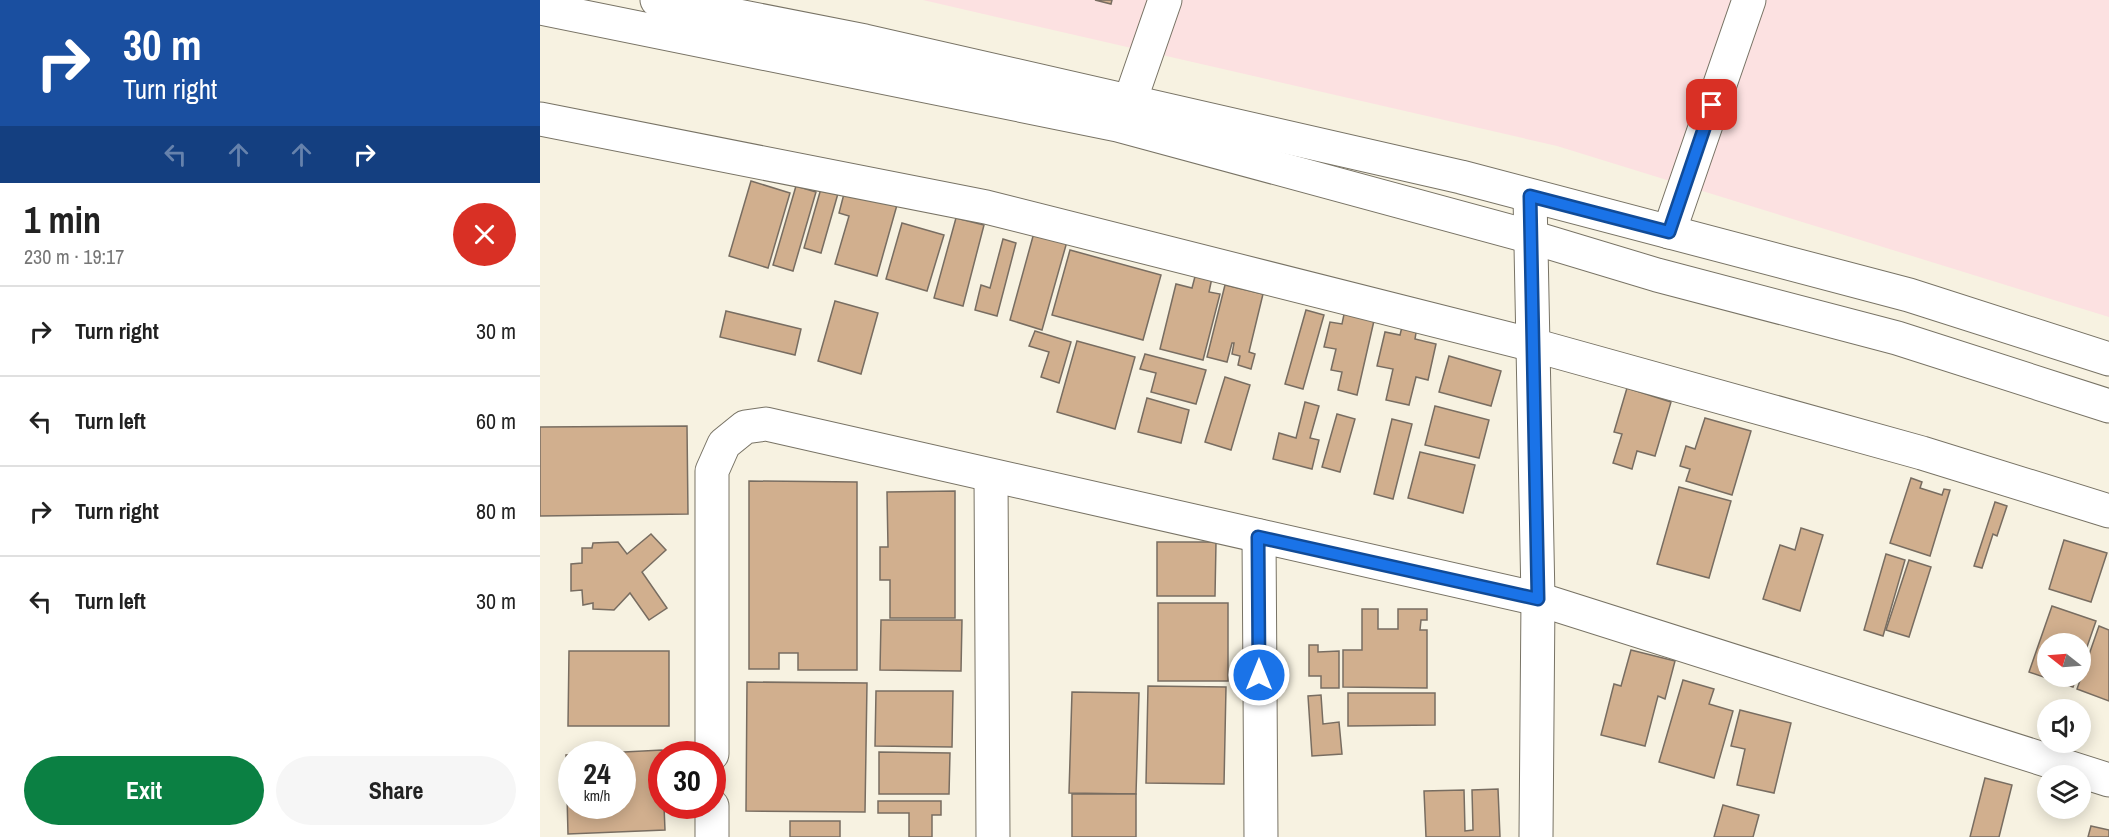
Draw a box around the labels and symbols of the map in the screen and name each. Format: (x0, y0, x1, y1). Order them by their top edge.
pin (1686, 79, 1737, 130)
north arrow (2037, 633, 2091, 687)
position arrow (1227, 643, 1291, 707)
speed limit sign: 30 (648, 741, 726, 819)

